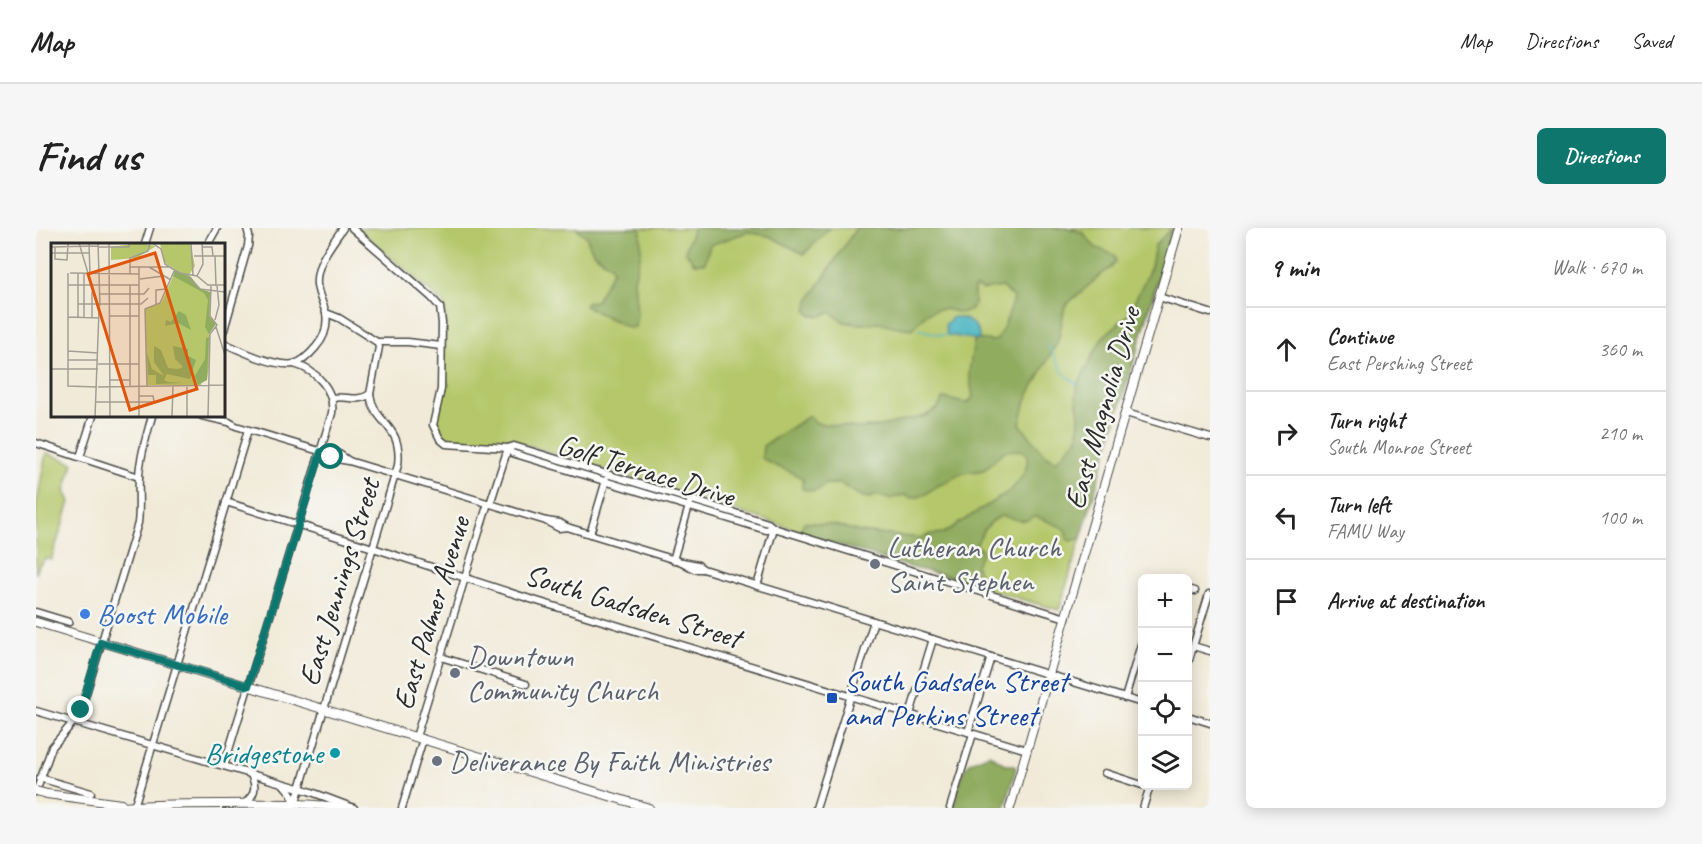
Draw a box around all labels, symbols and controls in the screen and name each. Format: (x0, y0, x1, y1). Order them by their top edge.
text: Map (30, 24, 73, 59)
text: Map (1460, 28, 1492, 54)
text: Directions (1525, 28, 1598, 54)
text: Saved (1631, 28, 1672, 54)
button: Directions (1537, 128, 1666, 184)
text: Find us (36, 130, 141, 183)
inset map (51, 243, 225, 417)
text: 9 min (1270, 251, 1320, 284)
text: Walk · 670 m (1552, 255, 1642, 280)
street label: East Magnolia Drive (1055, 301, 1150, 513)
text: Continue (1327, 323, 1393, 351)
icon: ahead (1270, 333, 1303, 366)
text: 360 m (1599, 337, 1642, 362)
text: East Pershing Street (1327, 351, 1471, 376)
text: Turn right (1327, 407, 1404, 435)
icon: right (1270, 417, 1303, 450)
text: 210 m (1599, 421, 1642, 446)
street label: Golf Terrace Drive (553, 425, 741, 516)
text: South Monroe Street (1327, 435, 1471, 460)
route start (317, 443, 343, 469)
street label: East Jennings Street (289, 471, 389, 690)
text: Turn left (1327, 491, 1391, 519)
icon: left (1270, 501, 1303, 534)
text: 100 m (1599, 505, 1642, 530)
street label: East Palmer Avenue (384, 510, 479, 714)
text: FAMU Way (1327, 519, 1404, 544)
place label: Lutheran Church Saint Stephen (887, 528, 1062, 600)
street label: South Gadsden Street (520, 555, 749, 658)
marker: Lutheran Church Saint Stephen (868, 557, 882, 571)
map controls (1138, 574, 1192, 790)
button: + (1138, 574, 1192, 628)
icon: arrive (1270, 585, 1303, 618)
text: Arrive at destination (1327, 587, 1484, 615)
place label: Boost Mobile (97, 595, 229, 633)
marker: Boost Mobile (78, 607, 92, 621)
button: − (1138, 628, 1192, 682)
place label: Downtown Community Church (467, 637, 659, 709)
place label: South Gadsden Street and Perkins Street (844, 662, 1072, 734)
marker: Downtown Community Church (448, 666, 462, 680)
button: locate (1138, 682, 1192, 736)
marker: South Gadsden Street and Perkins Street (825, 691, 839, 705)
route end (67, 696, 93, 722)
place label: Bridgestone (205, 734, 325, 772)
button: layers (1138, 736, 1192, 790)
place label: Deliverance By Faith Ministries (449, 742, 773, 780)
marker: Bridgestone (328, 746, 342, 760)
marker: Deliverance By Faith Ministries (430, 754, 444, 768)

